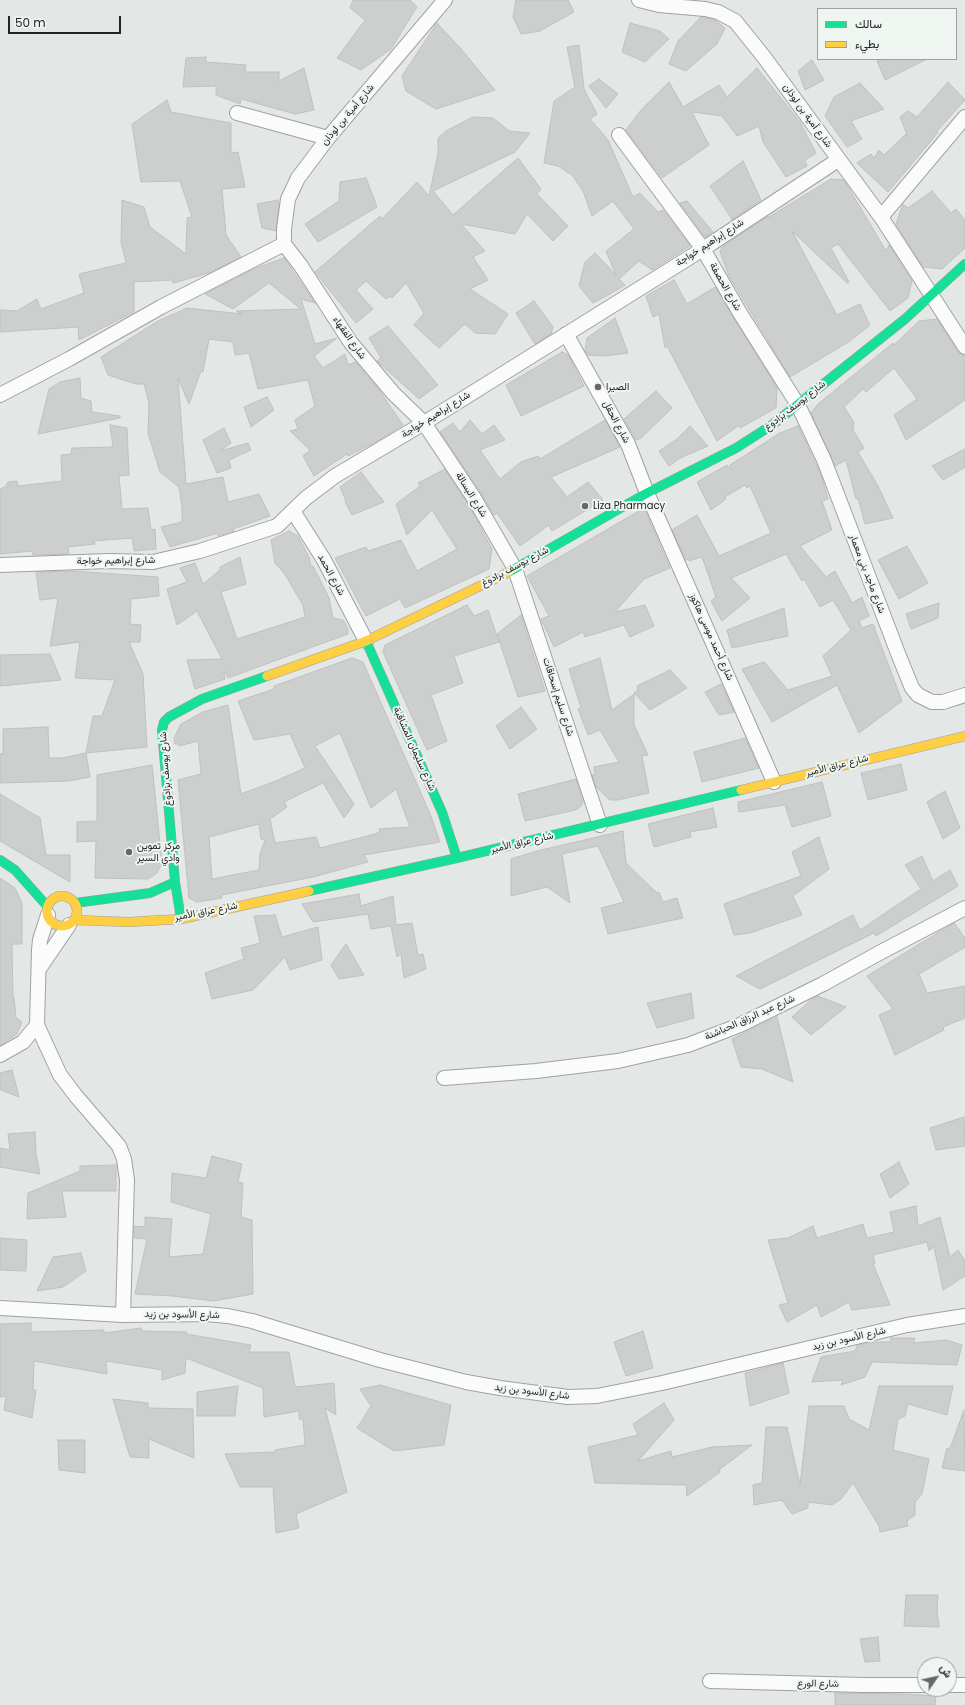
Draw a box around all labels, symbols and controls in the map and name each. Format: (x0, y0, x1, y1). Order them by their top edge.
scale bar (10, 8, 123, 34)
legend (817, 8, 957, 60)
text: 50 m (15, 14, 46, 31)
text: سالك (855, 15, 882, 32)
text: بطيء (855, 35, 879, 52)
street label: شارع أمية بن لوذان (319, 82, 377, 148)
street label: شارع أمية بن لوذان (780, 82, 834, 150)
street label: شارع إبراهيم خواجة (674, 217, 746, 269)
street label: شارع الحصفة (706, 261, 744, 313)
street label: شارع الفقهاء (330, 314, 368, 362)
street label: شارع يوسف بزادوغ (762, 378, 828, 434)
place label: الصيرا (606, 381, 629, 393)
marker: الصيرا (593, 382, 603, 392)
street label: شارع إبراهيم خواجة (400, 389, 472, 441)
street label: شارع الحقل (600, 399, 632, 445)
street label: شارع البسالة (453, 470, 489, 520)
place label: Liza Pharmacy (593, 500, 665, 512)
marker: Liza Pharmacy (580, 501, 590, 511)
street label: شارع ماجد بني معمار (846, 533, 888, 615)
street label: شارع يوسف بزادوغ (479, 544, 551, 590)
street label: شارع الحمد (315, 552, 347, 598)
street label: شارع إبراهيم خواجة (77, 554, 155, 568)
street label: شارع أحمد موسى هاكوز (686, 592, 736, 682)
street label: شارع سليم إسحاقات (540, 656, 576, 738)
street label: شارع سليمان المشاقبة (390, 705, 438, 793)
street label: شارع يوسف بزادوغ (157, 731, 175, 807)
street label: شارع عراق الأمير (804, 752, 870, 780)
street label: شارع عراق الأمير (489, 830, 555, 856)
place label: مركز تموين وادي السير (137, 840, 180, 864)
marker: مركز تموين وادي السير (124, 847, 134, 857)
street label: شارع عراق الأمير (173, 900, 239, 924)
street label: شارع عبد الرزاق الحباشنة (703, 993, 797, 1043)
street label: شارع الأسود بن زيد (144, 1308, 220, 1322)
street label: شارع الأسود بن زيد (811, 1325, 887, 1353)
street label: شارع الأسود بن زيد (494, 1381, 570, 1403)
north arrow (917, 1657, 957, 1697)
text: ش (936, 1661, 956, 1681)
street label: شارع الورع (797, 1678, 839, 1690)

